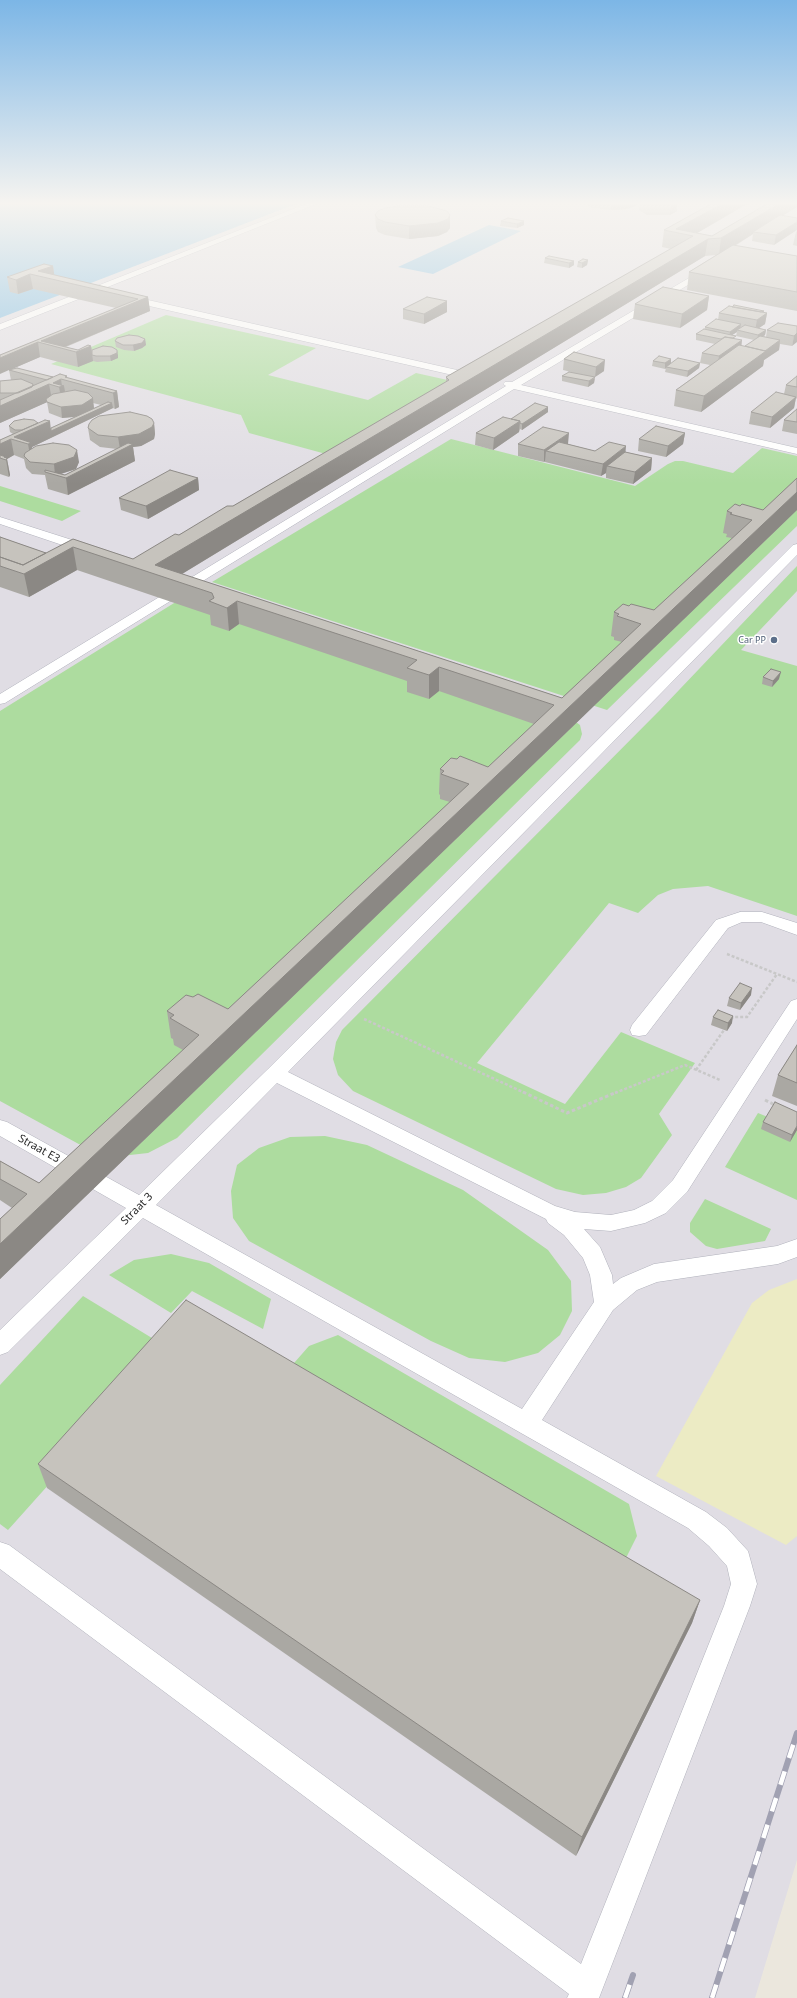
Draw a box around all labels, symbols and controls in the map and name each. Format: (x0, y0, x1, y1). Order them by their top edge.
place label: Car PP (738, 635, 766, 645)
marker: Car PP (769, 635, 779, 645)
street label: Straat E3 (16, 1132, 62, 1166)
street label: Straat 3 (118, 1190, 156, 1228)

